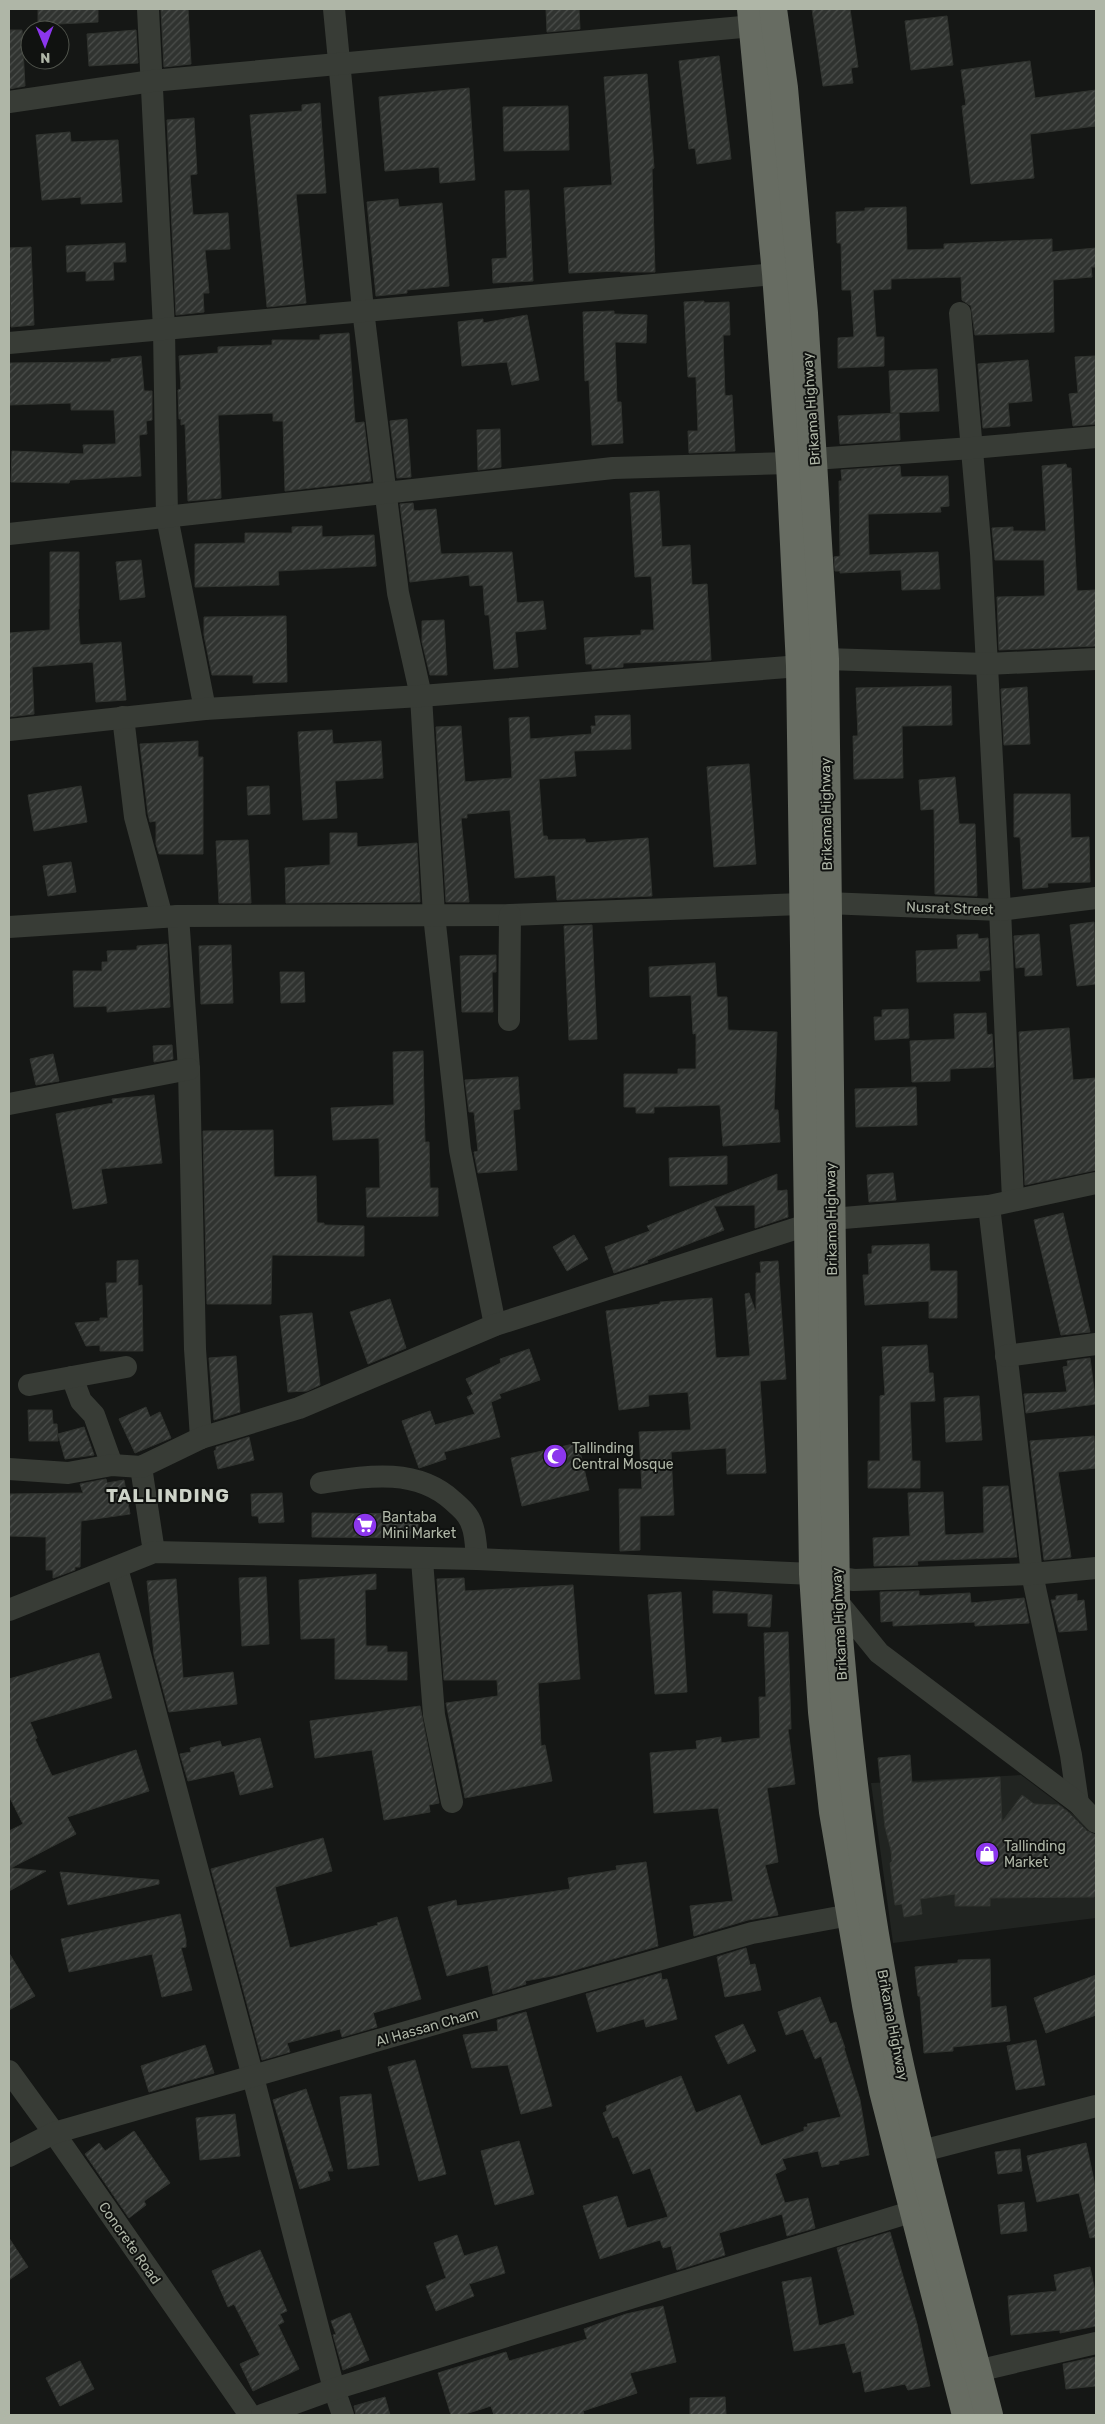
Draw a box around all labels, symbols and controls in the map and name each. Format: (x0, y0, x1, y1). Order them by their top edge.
north arrow (20, 20, 70, 70)
text: N (40, 49, 50, 66)
street label: Brikama Highway (799, 352, 824, 466)
street label: Brikama Highway (817, 757, 836, 871)
street label: Nusrat Street (906, 898, 995, 919)
street label: Brikama Highway (822, 1162, 841, 1276)
place label: Tallinding Central Mosque (572, 1440, 674, 1473)
mosque icon: Tallinding Central Mosque (542, 1443, 568, 1469)
district label: TALLINDING (106, 1484, 230, 1507)
place label: Bantaba Mini Market (382, 1509, 457, 1542)
supermarket icon: Bantaba Mini Market (352, 1512, 378, 1538)
street label: Brikama Highway (828, 1567, 851, 1681)
place label: Tallinding Market (1004, 1838, 1066, 1871)
shop icon: Tallinding Market (974, 1841, 1000, 1867)
street label: Brikama Highway (873, 1968, 912, 2082)
street label: Al Hassan Cham (374, 2005, 480, 2050)
street label: Concrete Road (95, 2199, 164, 2288)

